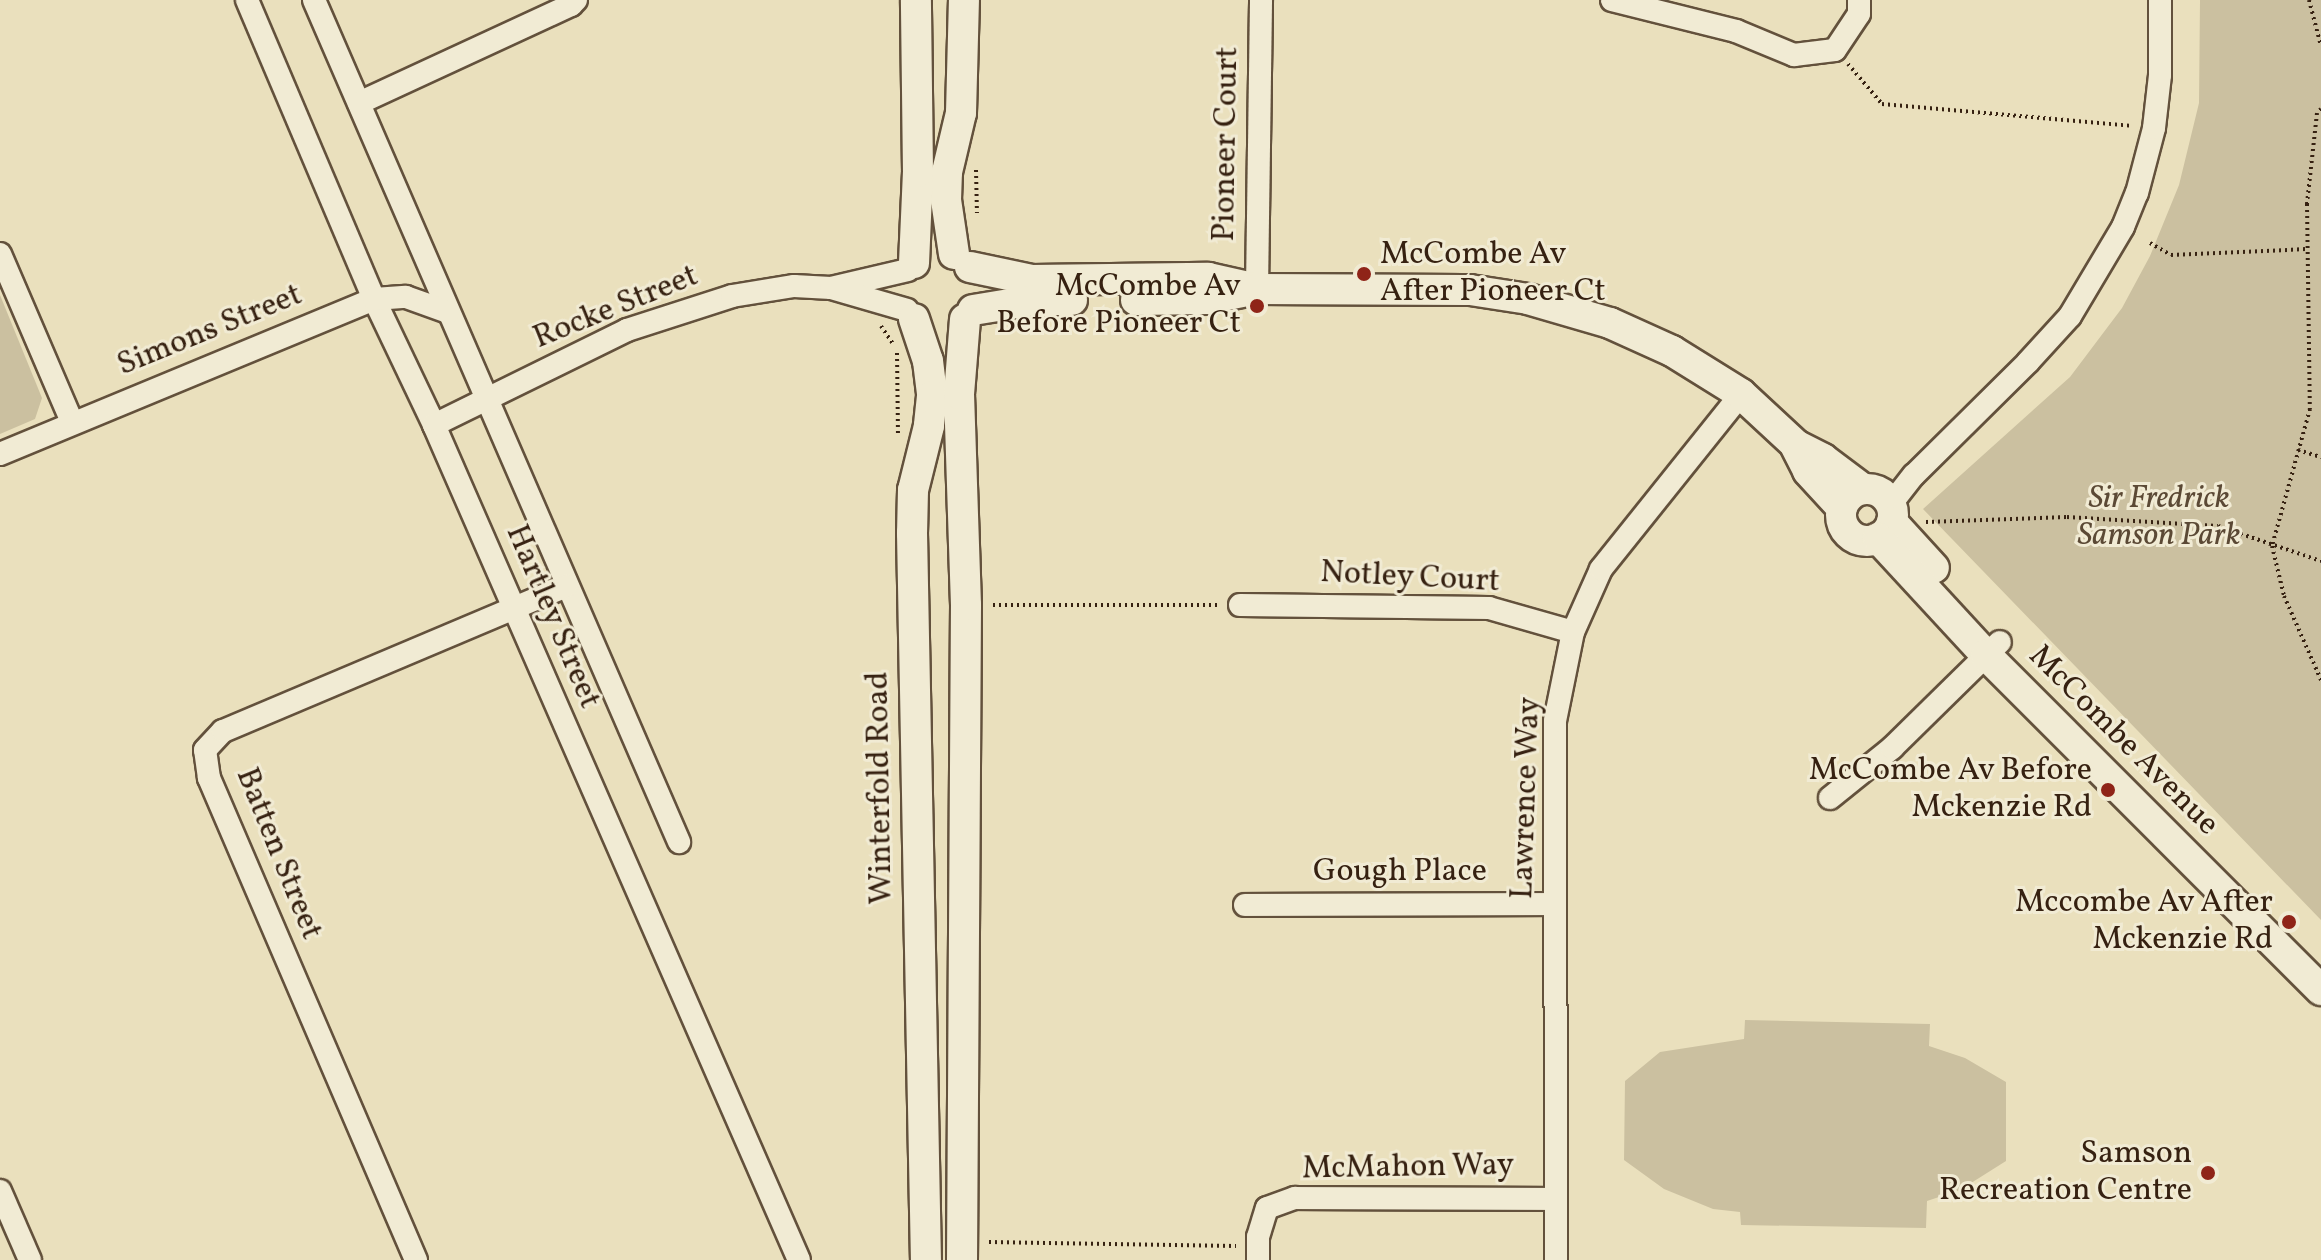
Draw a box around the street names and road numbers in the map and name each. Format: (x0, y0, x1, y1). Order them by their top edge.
street label: Pioneer Court (1206, 46, 1248, 242)
street label: Rocke Street (528, 258, 704, 358)
street label: Simons Street (112, 277, 308, 385)
street label: Hartley Street (496, 519, 608, 715)
street label: Notley Court (1319, 554, 1501, 602)
street label: McCombe Avenue (2020, 638, 2226, 844)
street label: Winterfold Road (860, 671, 902, 905)
street label: Lawrence Way (1504, 696, 1550, 900)
street label: Batten Street (226, 763, 330, 945)
street label: Gough Place (1313, 853, 1487, 891)
street label: McMahon Way (1301, 1147, 1515, 1189)

